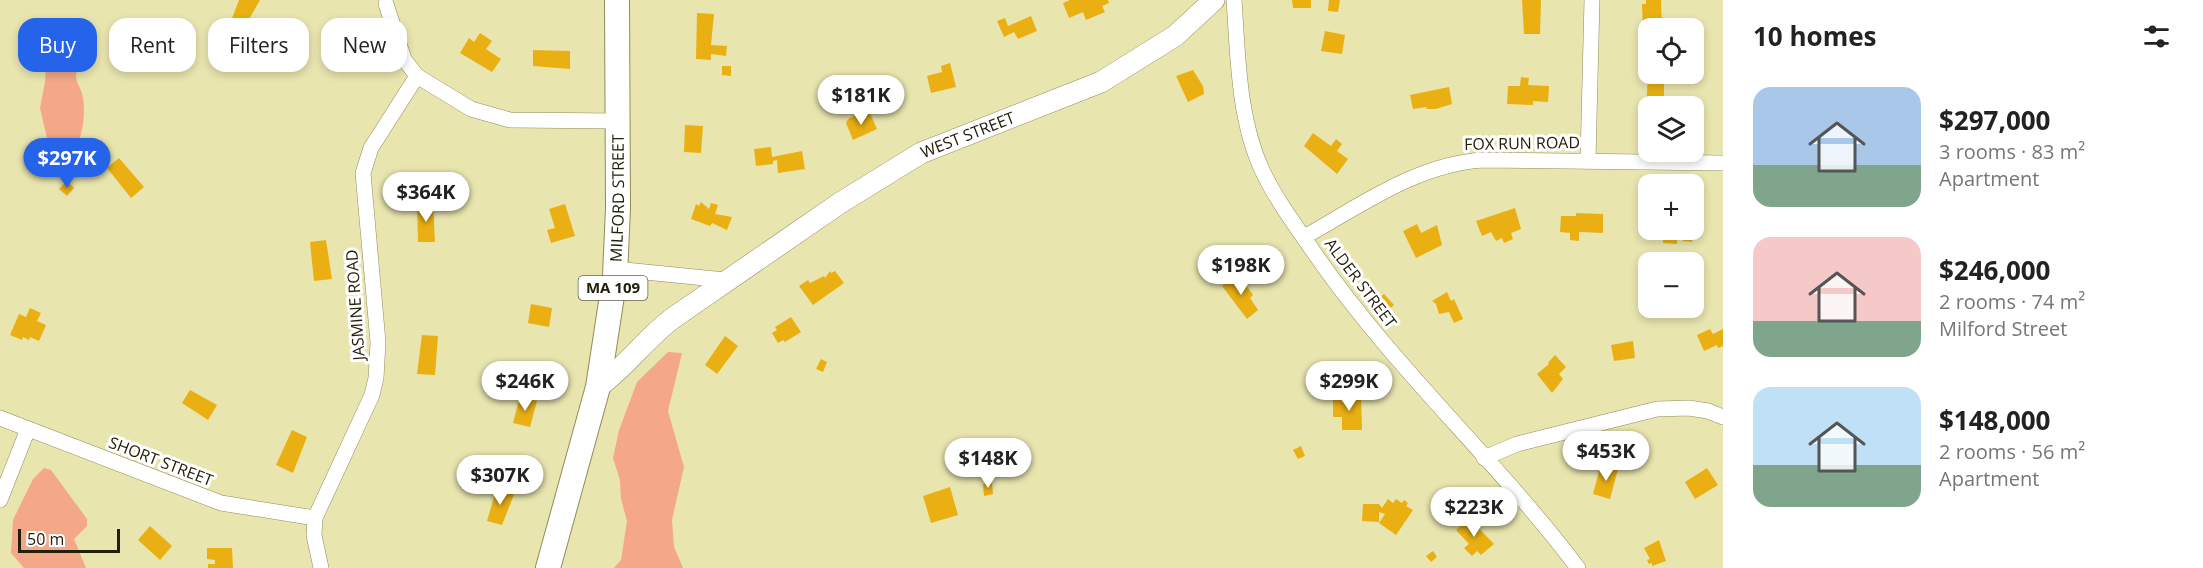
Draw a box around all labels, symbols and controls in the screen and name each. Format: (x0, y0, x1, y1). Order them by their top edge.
chip: Buy (18, 18, 97, 72)
chip: Rent (109, 18, 196, 72)
chip: Filters (208, 18, 309, 72)
chip: New (321, 18, 407, 72)
map controls (1638, 18, 1704, 318)
button: locate (1638, 18, 1704, 84)
text: 10 homes (1753, 18, 1877, 54)
icon: filters (2140, 20, 2173, 53)
pin: $181K (819, 75, 903, 126)
text: $181K (831, 81, 891, 108)
button: layers (1638, 96, 1704, 162)
text: $297,000 (1939, 102, 2050, 138)
street label: WEST STREET (917, 106, 1018, 163)
icon: home (1801, 111, 1873, 183)
street label: FOX RUN ROAD (1464, 131, 1580, 155)
street label: MILFORD STREET (605, 134, 629, 262)
pin: $297K (25, 138, 109, 189)
text: 3 rooms · 83 m² (1939, 138, 2085, 165)
text: $297K (37, 144, 97, 171)
text: Apartment (1939, 165, 2039, 192)
pin: $364K (384, 172, 468, 223)
button: + (1638, 174, 1704, 240)
text: $364K (396, 178, 456, 205)
street label: ALDER STREET (1320, 234, 1402, 333)
pin: $198K (1199, 245, 1283, 296)
street label: JASMINE ROAD (340, 249, 370, 363)
text: $198K (1211, 251, 1271, 278)
button: − (1638, 252, 1704, 318)
text: $246,000 (1939, 252, 2050, 288)
icon: home (1801, 261, 1873, 333)
road number: MA 109 (578, 276, 648, 300)
text: 2 rooms · 74 m² (1939, 288, 2085, 315)
text: Milford Street (1939, 315, 2067, 342)
pin: $246K (483, 361, 567, 412)
pin: $299K (1307, 361, 1391, 412)
text: $246K (495, 367, 555, 394)
text: $299K (1319, 367, 1379, 394)
text: $148,000 (1939, 402, 2050, 438)
icon: home (1801, 411, 1873, 483)
street label: SHORT STREET (106, 431, 216, 491)
pin: $453K (1564, 431, 1648, 482)
text: $453K (1576, 437, 1636, 464)
pin: $148K (946, 438, 1030, 489)
text: 2 rooms · 56 m² (1939, 438, 2085, 465)
text: $148K (958, 444, 1018, 471)
pin: $307K (458, 455, 542, 506)
text: $307K (470, 461, 530, 488)
text: Apartment (1939, 465, 2039, 492)
pin: $223K (1432, 487, 1516, 538)
text: $223K (1444, 493, 1504, 520)
scale bar (18, 526, 120, 554)
text: 50 m (27, 528, 64, 550)

